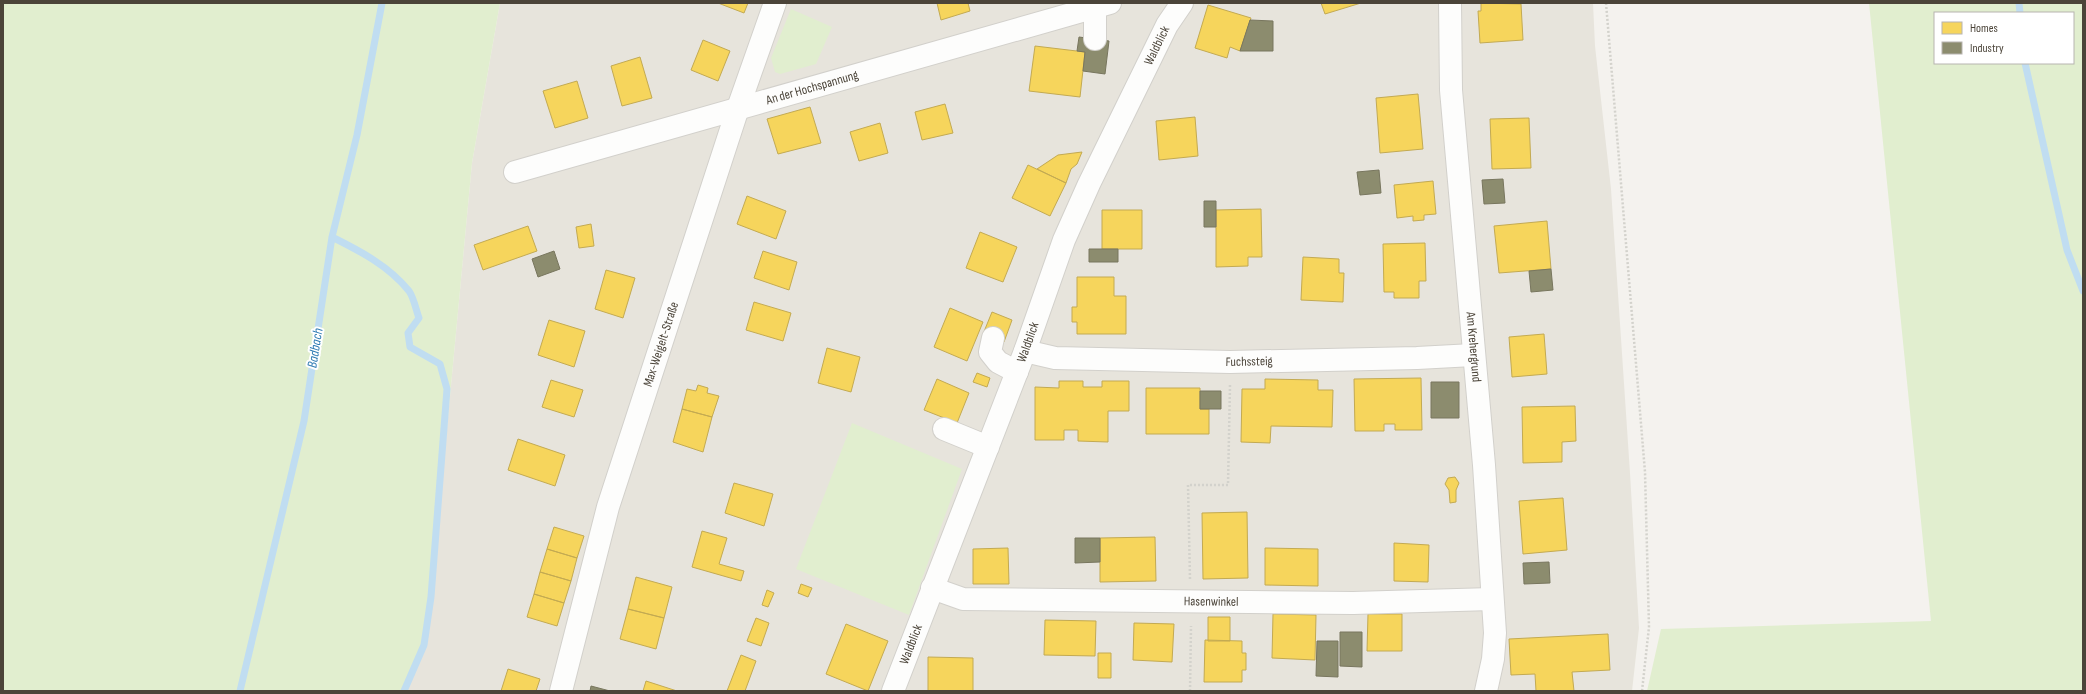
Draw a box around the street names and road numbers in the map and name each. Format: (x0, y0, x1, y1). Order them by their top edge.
street label: Waldblick (1141, 23, 1173, 68)
street label: An der Hochspannung (763, 67, 860, 109)
street label: Max-Weigelt-Straße (640, 300, 682, 389)
street label: Am Krehergrund (1462, 310, 1485, 383)
street label: Waldblick (1013, 320, 1043, 365)
street label: Fuchssteig (1225, 353, 1273, 370)
street label: Hasenwinkel (1184, 593, 1239, 610)
street label: Waldblick (896, 622, 926, 667)

